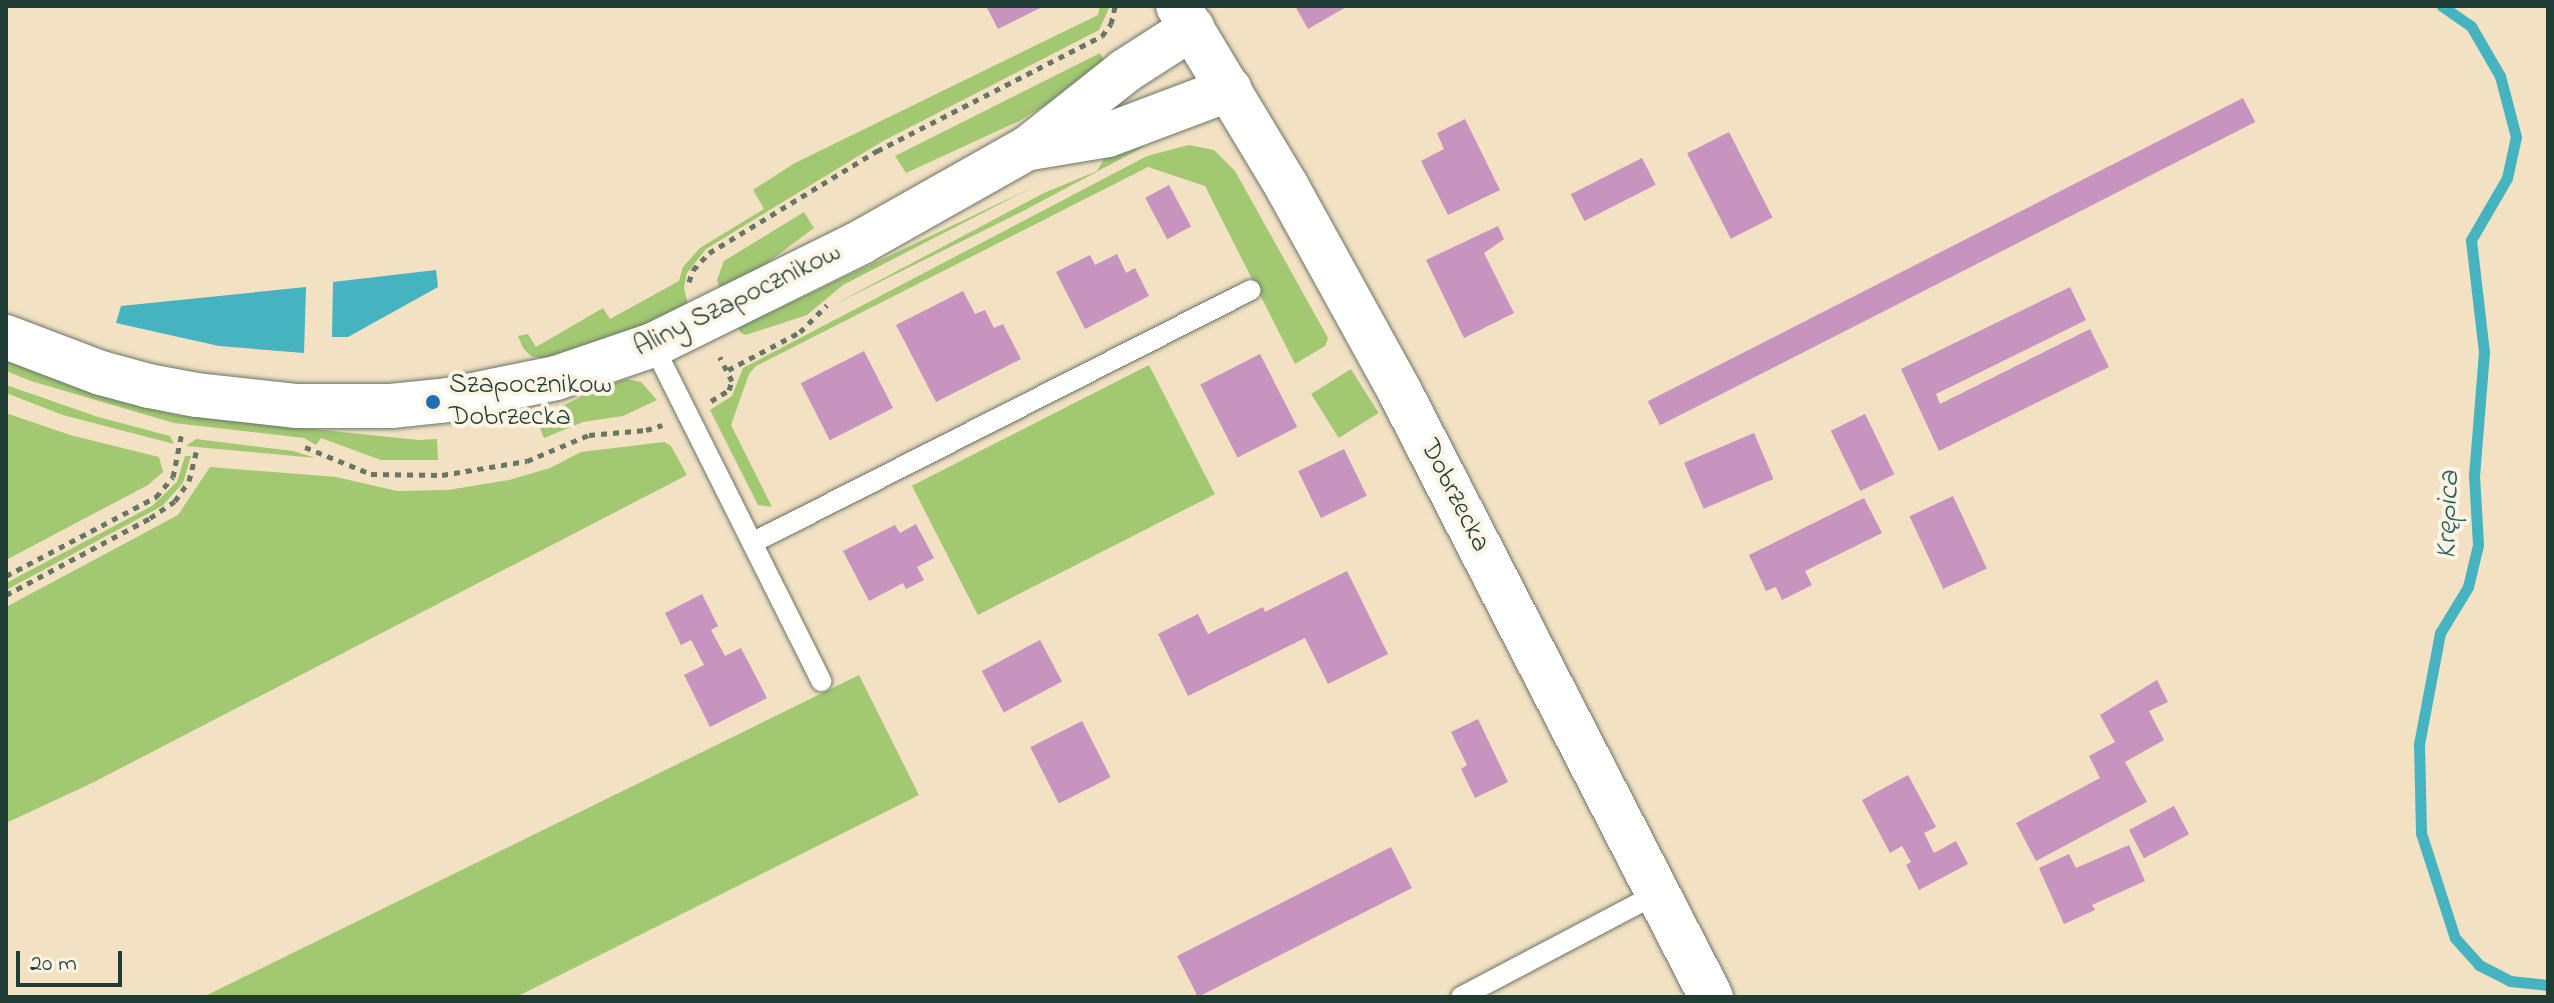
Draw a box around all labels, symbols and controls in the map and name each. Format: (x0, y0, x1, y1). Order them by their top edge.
street label: Aliny Szapocznikow (629, 236, 847, 366)
place label: Szapocznikow Dobrzecka (449, 369, 612, 435)
marker: Szapocznikow Dobrzecka (424, 393, 442, 411)
street label: Dobrzecka (1411, 434, 1497, 558)
water label: Krępica (2429, 470, 2469, 560)
scale bar (20, 935, 126, 985)
text: 20 m (30, 947, 77, 982)

